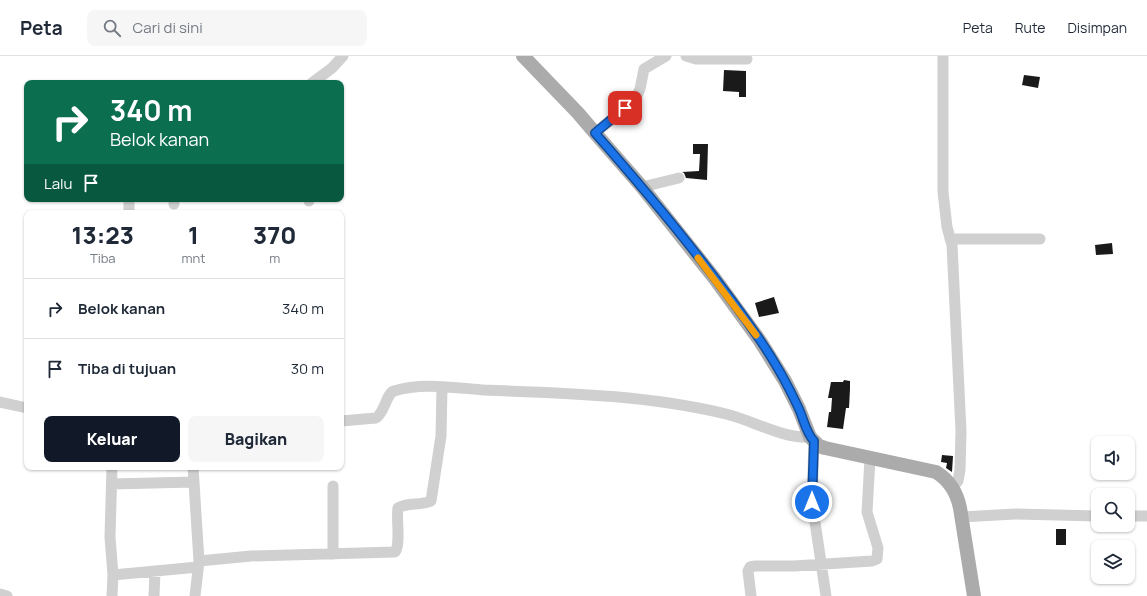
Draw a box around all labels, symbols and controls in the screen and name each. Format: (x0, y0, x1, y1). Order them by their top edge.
search box (87, 10, 367, 46)
text: Peta (20, 15, 63, 41)
icon: search (101, 17, 123, 39)
text: Cari di sini (133, 17, 203, 38)
text: Peta (963, 18, 993, 37)
text: Rute (1015, 18, 1045, 37)
text: Disimpan (1067, 18, 1127, 37)
text: 340 m (110, 91, 193, 129)
pin (608, 91, 642, 125)
icon: right (44, 96, 96, 148)
icon: arrive (614, 97, 636, 119)
text: Belok kanan (110, 127, 209, 151)
icon: arrive (80, 172, 102, 194)
text: Lalu (44, 173, 72, 194)
text: 13:23 (72, 218, 134, 251)
text: 1 (188, 218, 199, 251)
text: 370 (253, 218, 296, 251)
text: Tiba (90, 249, 116, 267)
text: mnt (181, 249, 205, 267)
text: m (269, 249, 280, 267)
icon: right (44, 298, 66, 320)
text: Belok kanan (78, 298, 165, 319)
text: 340 m (282, 298, 324, 319)
icon: arrive (44, 358, 66, 380)
text: Tiba di tujuan (78, 358, 176, 379)
text: 30 m (291, 358, 324, 379)
button: Keluar (44, 416, 180, 462)
button: Bagikan (188, 416, 324, 462)
map controls (1091, 436, 1135, 584)
button: sound (1091, 436, 1135, 480)
position arrow (791, 481, 833, 523)
button: search (1091, 488, 1135, 532)
button: layers (1091, 540, 1135, 584)

